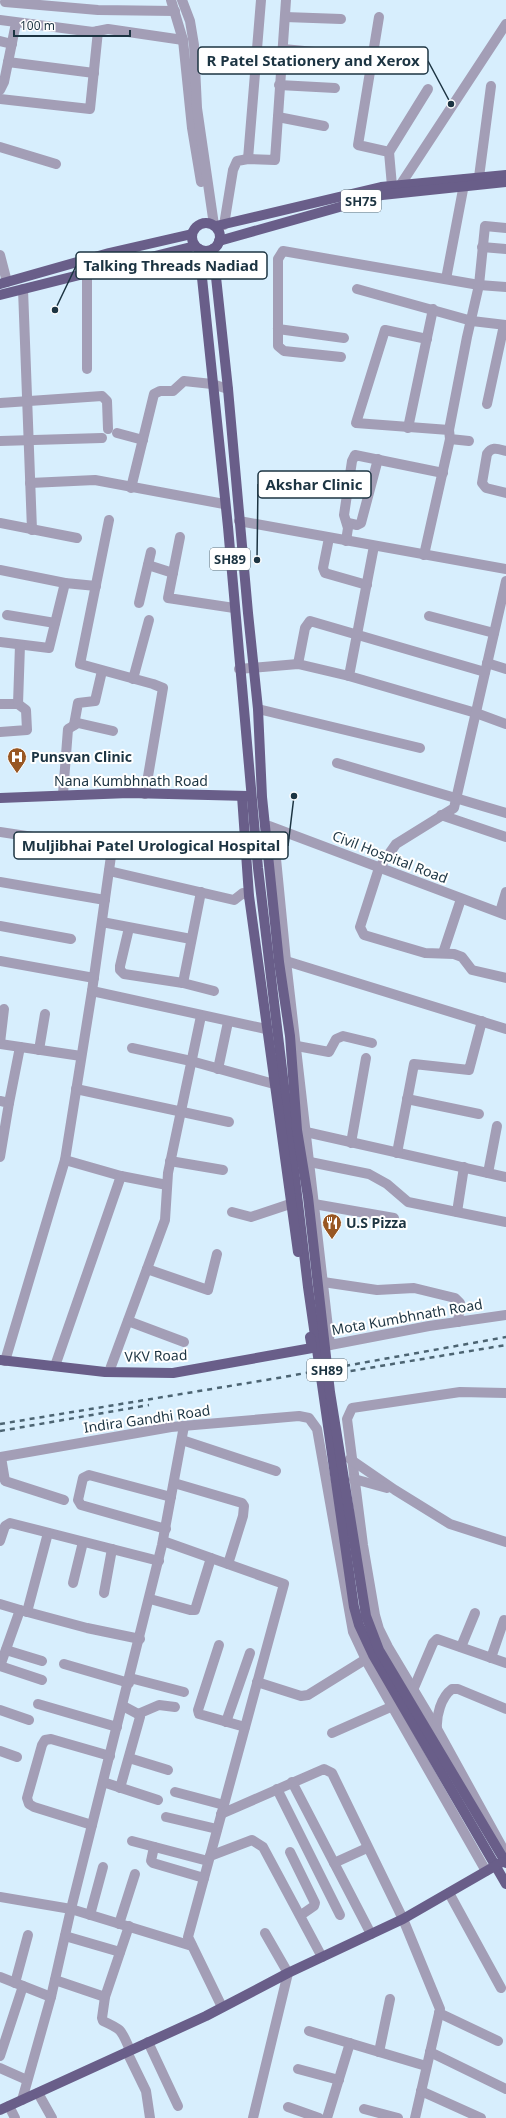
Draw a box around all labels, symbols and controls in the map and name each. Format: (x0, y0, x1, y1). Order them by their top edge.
scale bar (14, 12, 130, 38)
text: 100 m (20, 17, 55, 34)
callout: R Patel Stationery and Xerox (198, 47, 428, 74)
text: R Patel Stationery and Xerox (206, 50, 420, 70)
road number: SH75 (341, 190, 381, 212)
callout: Talking Threads Nadiad (76, 252, 267, 279)
text: Talking Threads Nadiad (83, 255, 259, 275)
callout: Akshar Clinic (258, 471, 371, 498)
text: Akshar Clinic (265, 474, 363, 494)
road number: SH89 (210, 548, 250, 570)
hospital icon: Punsvan Clinic (6, 746, 28, 774)
place label: Punsvan Clinic (31, 747, 132, 766)
street label: Nana Kumbhnath Road (54, 771, 208, 790)
street label: Civil Hospital Road (330, 826, 451, 887)
callout: Muljibhai Patel Urological Hospital (14, 832, 288, 859)
text: Muljibhai Patel Urological Hospital (22, 835, 280, 855)
restaurant icon: U.S Pizza (321, 1212, 343, 1240)
place label: U.S Pizza (346, 1213, 407, 1232)
street label: Mota Kumbhnath Road (330, 1294, 484, 1339)
street label: VKV Road (124, 1345, 188, 1366)
road number: SH89 (307, 1359, 347, 1381)
street label: Indira Gandhi Road (82, 1400, 211, 1437)

